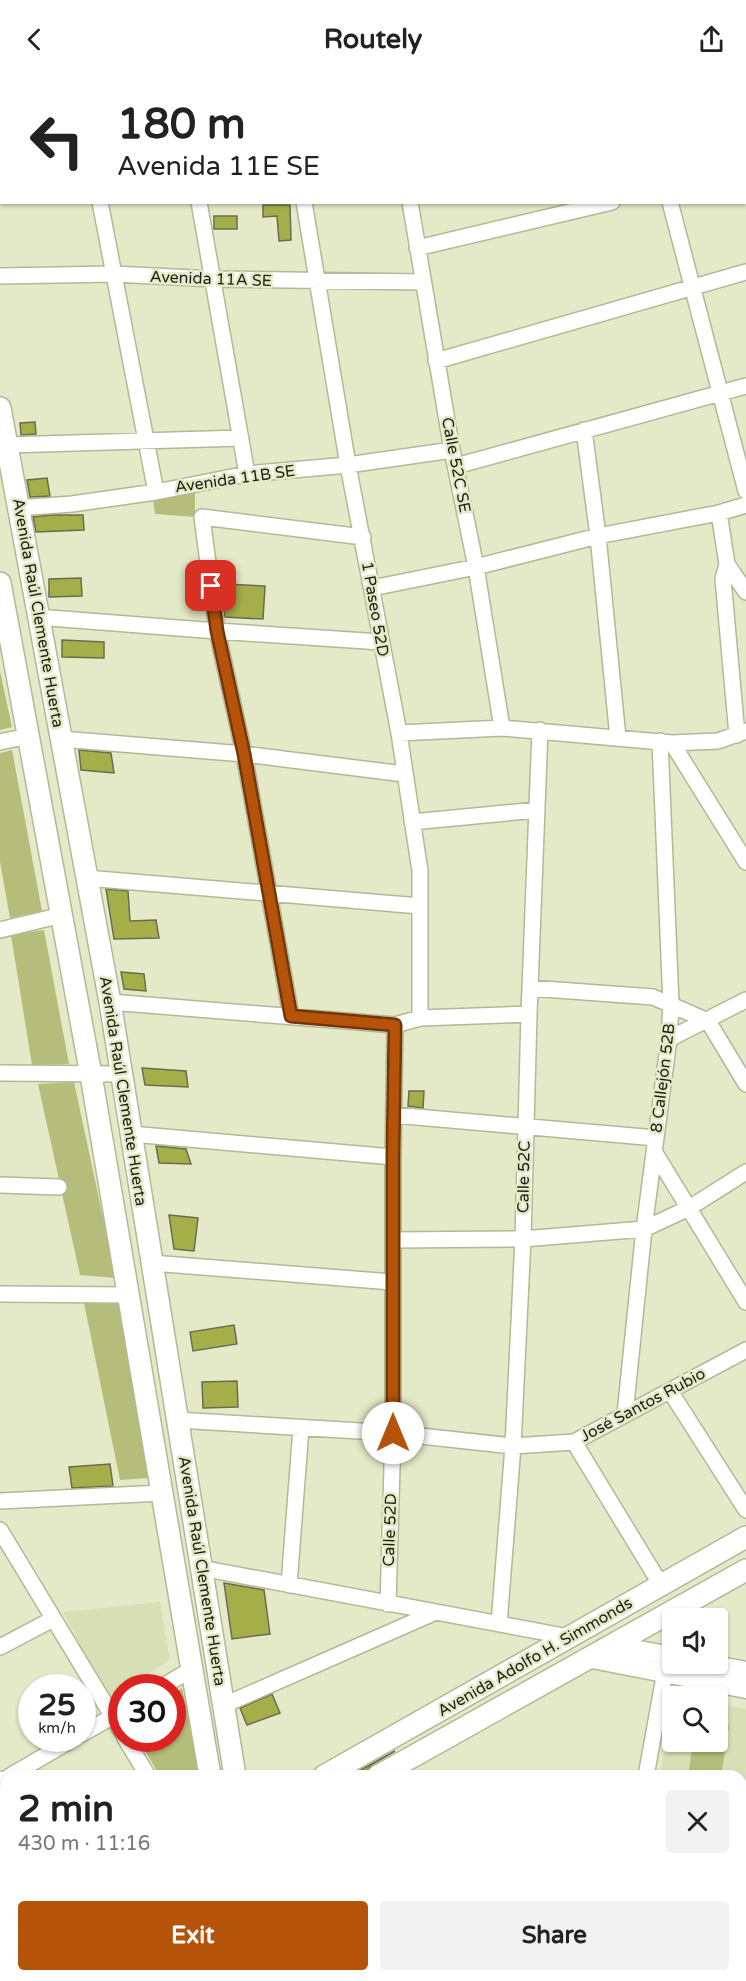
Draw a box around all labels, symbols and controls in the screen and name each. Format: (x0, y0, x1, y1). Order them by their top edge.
icon: back (18, 23, 51, 56)
text: Routely (324, 23, 422, 56)
icon: share (695, 23, 728, 56)
text: 180 m (117, 99, 246, 150)
icon: left (18, 102, 96, 180)
text: Avenida 11E SE (117, 150, 320, 183)
street label: Avenida 11A SE (150, 267, 272, 291)
street label: Calle 52C SE (437, 416, 475, 514)
street label: Avenida 11B SE (174, 461, 296, 497)
street label: Avenida Raúl Clemente Huerta (8, 497, 68, 729)
pin (185, 560, 236, 611)
street label: 1 Paseo 52D (357, 560, 393, 658)
icon: arrive (194, 569, 227, 602)
street label: Avenida Raúl Clemente Huerta (95, 975, 151, 1207)
street label: 8 Callejón 52B (646, 1022, 680, 1134)
street label: Calle 52C (513, 1141, 535, 1213)
street label: José Santos Rubio (577, 1364, 709, 1446)
position arrow (361, 1401, 425, 1465)
street label: Avenida Raúl Clemente Huerta (174, 1455, 230, 1687)
street label: Calle 52D (379, 1493, 401, 1567)
street label: Avenida Adolfo H. Simmonds (434, 1593, 636, 1721)
map controls (662, 1608, 728, 1752)
button: sound (662, 1608, 728, 1674)
speed limit sign: 30 (108, 1674, 186, 1752)
button: search (662, 1686, 728, 1752)
text: 25 (38, 1687, 76, 1724)
text: km/h (38, 1719, 76, 1737)
text: 2 min (18, 1788, 114, 1831)
button: close (666, 1790, 729, 1853)
text: 430 m · 11:16 (18, 1832, 150, 1856)
button: Exit (18, 1901, 368, 1970)
button: Share (380, 1901, 729, 1970)

